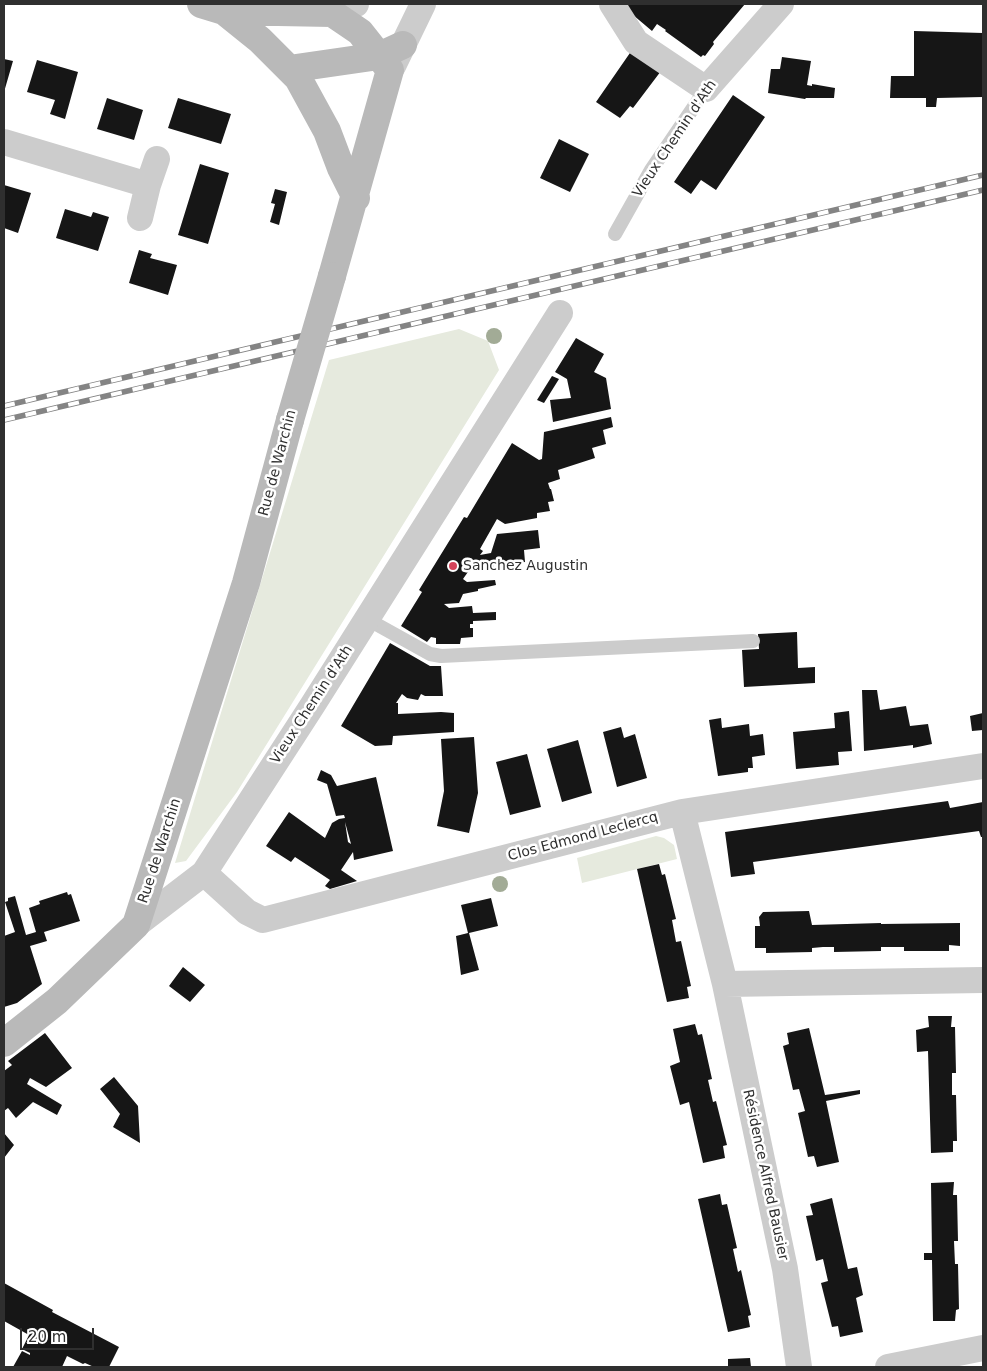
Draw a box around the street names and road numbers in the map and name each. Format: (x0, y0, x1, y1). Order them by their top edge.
street label: Vieux Chemin d'Ath (629, 77, 721, 201)
street label: Rue de Warchin (256, 408, 300, 518)
street label: Vieux Chemin d'Ath (267, 643, 357, 767)
street label: Rue de Warchin (135, 796, 185, 906)
street label: Clos Edmond Leclercq (506, 809, 660, 865)
street label: Résidence Alfred Bausier (739, 1088, 791, 1262)

